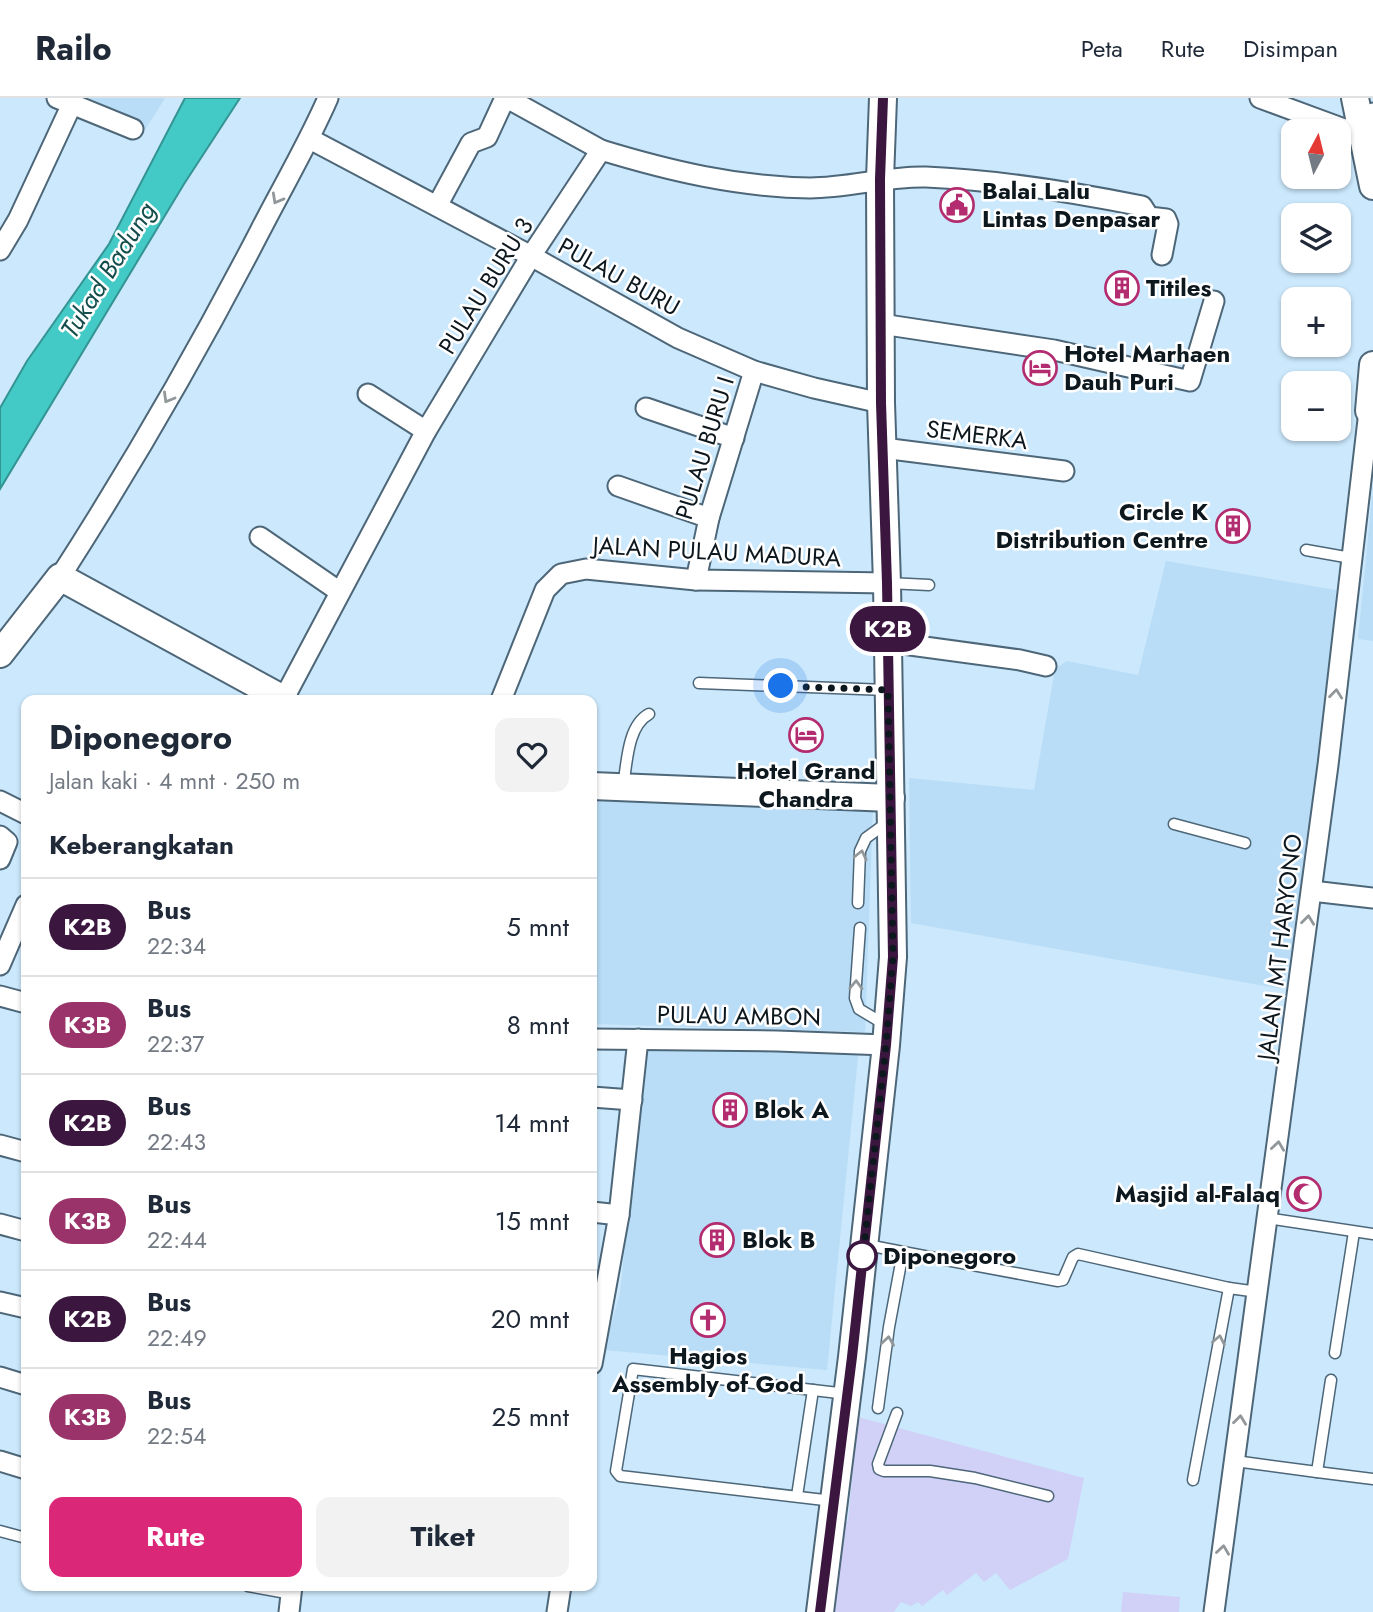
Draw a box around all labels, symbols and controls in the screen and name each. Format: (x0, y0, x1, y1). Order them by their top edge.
text: Railo (35, 25, 112, 72)
text: Peta (1081, 31, 1123, 66)
text: Rute (1161, 31, 1205, 66)
text: Disimpan (1243, 31, 1338, 66)
north arrow (1281, 119, 1351, 189)
map controls (1281, 119, 1351, 441)
place label: Balai Lalu Lintas Denpasar (982, 173, 1161, 236)
public building icon: Balai Lalu Lintas Denpasar (938, 186, 976, 224)
one-way arrow (272, 192, 285, 204)
water label: Tukad Badung (51, 195, 165, 345)
button: layers (1281, 203, 1351, 273)
street label: PULAU BURU 3 (430, 211, 541, 361)
street label: PULAU BURU (552, 229, 687, 325)
building icon: Titiles (1103, 269, 1141, 307)
place label: Titiles (1146, 270, 1212, 305)
button: + (1281, 287, 1351, 357)
place label: Hotel Marhaen Dauh Puri (1064, 336, 1230, 399)
hotel icon: Hotel Marhaen Dauh Puri (1021, 349, 1059, 387)
button: − (1281, 371, 1351, 441)
street label: PULAU BURU I (666, 372, 743, 524)
one-way arrow (163, 391, 176, 404)
street label: SEMERKA (924, 411, 1030, 458)
place label: Circle K Distribution Centre (995, 494, 1208, 557)
building icon: Circle K Distribution Centre (1214, 507, 1252, 545)
street label: JALAN PULAU MADURA (589, 527, 842, 575)
line badge: K2B (848, 606, 928, 652)
text: K2B (864, 611, 912, 646)
your location (763, 668, 798, 703)
one-way arrow (1328, 689, 1343, 700)
text: Diponegoro (49, 714, 232, 761)
hotel icon: Hotel Grand Chandra (787, 716, 825, 754)
button: heart (495, 718, 569, 792)
place label: Hotel Grand Chandra (736, 753, 876, 816)
text: Jalan kaki · 4 mnt · 250 m (49, 764, 300, 798)
text: Keberangkatan (49, 826, 234, 864)
street label: JALAN MT HARYONO (1248, 832, 1311, 1065)
one-way arrow (853, 849, 868, 861)
text: Bus (147, 891, 191, 929)
text: 5 mnt (506, 908, 569, 946)
text: K2B (63, 909, 112, 944)
one-way arrow (1300, 914, 1315, 926)
text: 22:34 (147, 929, 206, 963)
one-way arrow (848, 979, 863, 990)
text: Bus (147, 989, 191, 1027)
street label: PULAU AMBON (657, 997, 821, 1034)
text: 8 mnt (507, 1006, 569, 1044)
text: K3B (64, 1007, 111, 1042)
text: 22:37 (147, 1027, 204, 1061)
text: Bus (147, 1087, 191, 1125)
building icon: Blok A (711, 1091, 749, 1129)
place label: Blok A (754, 1092, 830, 1127)
text: 14 mnt (494, 1104, 569, 1142)
text: K2B (63, 1105, 112, 1140)
text: 22:43 (147, 1125, 206, 1159)
one-way arrow (1270, 1140, 1285, 1152)
mosque icon: Masjid al-Falaq (1285, 1175, 1323, 1213)
place label: Masjid al-Falaq (1115, 1176, 1280, 1211)
text: Bus (147, 1185, 191, 1223)
text: 15 mnt (495, 1202, 569, 1240)
text: K3B (64, 1203, 111, 1238)
building icon: Blok B (698, 1221, 736, 1259)
place label: Blok B (742, 1222, 816, 1257)
text: 22:44 (147, 1223, 207, 1257)
place label: Diponegoro (883, 1238, 1016, 1273)
marker: Diponegoro (847, 1241, 877, 1271)
text: Bus (147, 1283, 191, 1321)
text: 20 mnt (491, 1300, 569, 1338)
text: K2B (63, 1301, 112, 1336)
church icon: Hagios Assembly of God (689, 1301, 727, 1339)
text: 22:49 (147, 1321, 207, 1355)
one-way arrow (1211, 1334, 1226, 1346)
one-way arrow (880, 1335, 895, 1347)
place label: Hagios Assembly of God (611, 1338, 804, 1401)
text: Bus (147, 1381, 191, 1419)
text: 25 mnt (492, 1398, 569, 1436)
text: K3B (64, 1399, 111, 1434)
one-way arrow (1233, 1414, 1248, 1426)
text: 22:54 (147, 1419, 206, 1453)
button: Rute (49, 1497, 302, 1577)
button: Tiket (316, 1497, 569, 1577)
one-way arrow (1215, 1544, 1230, 1556)

